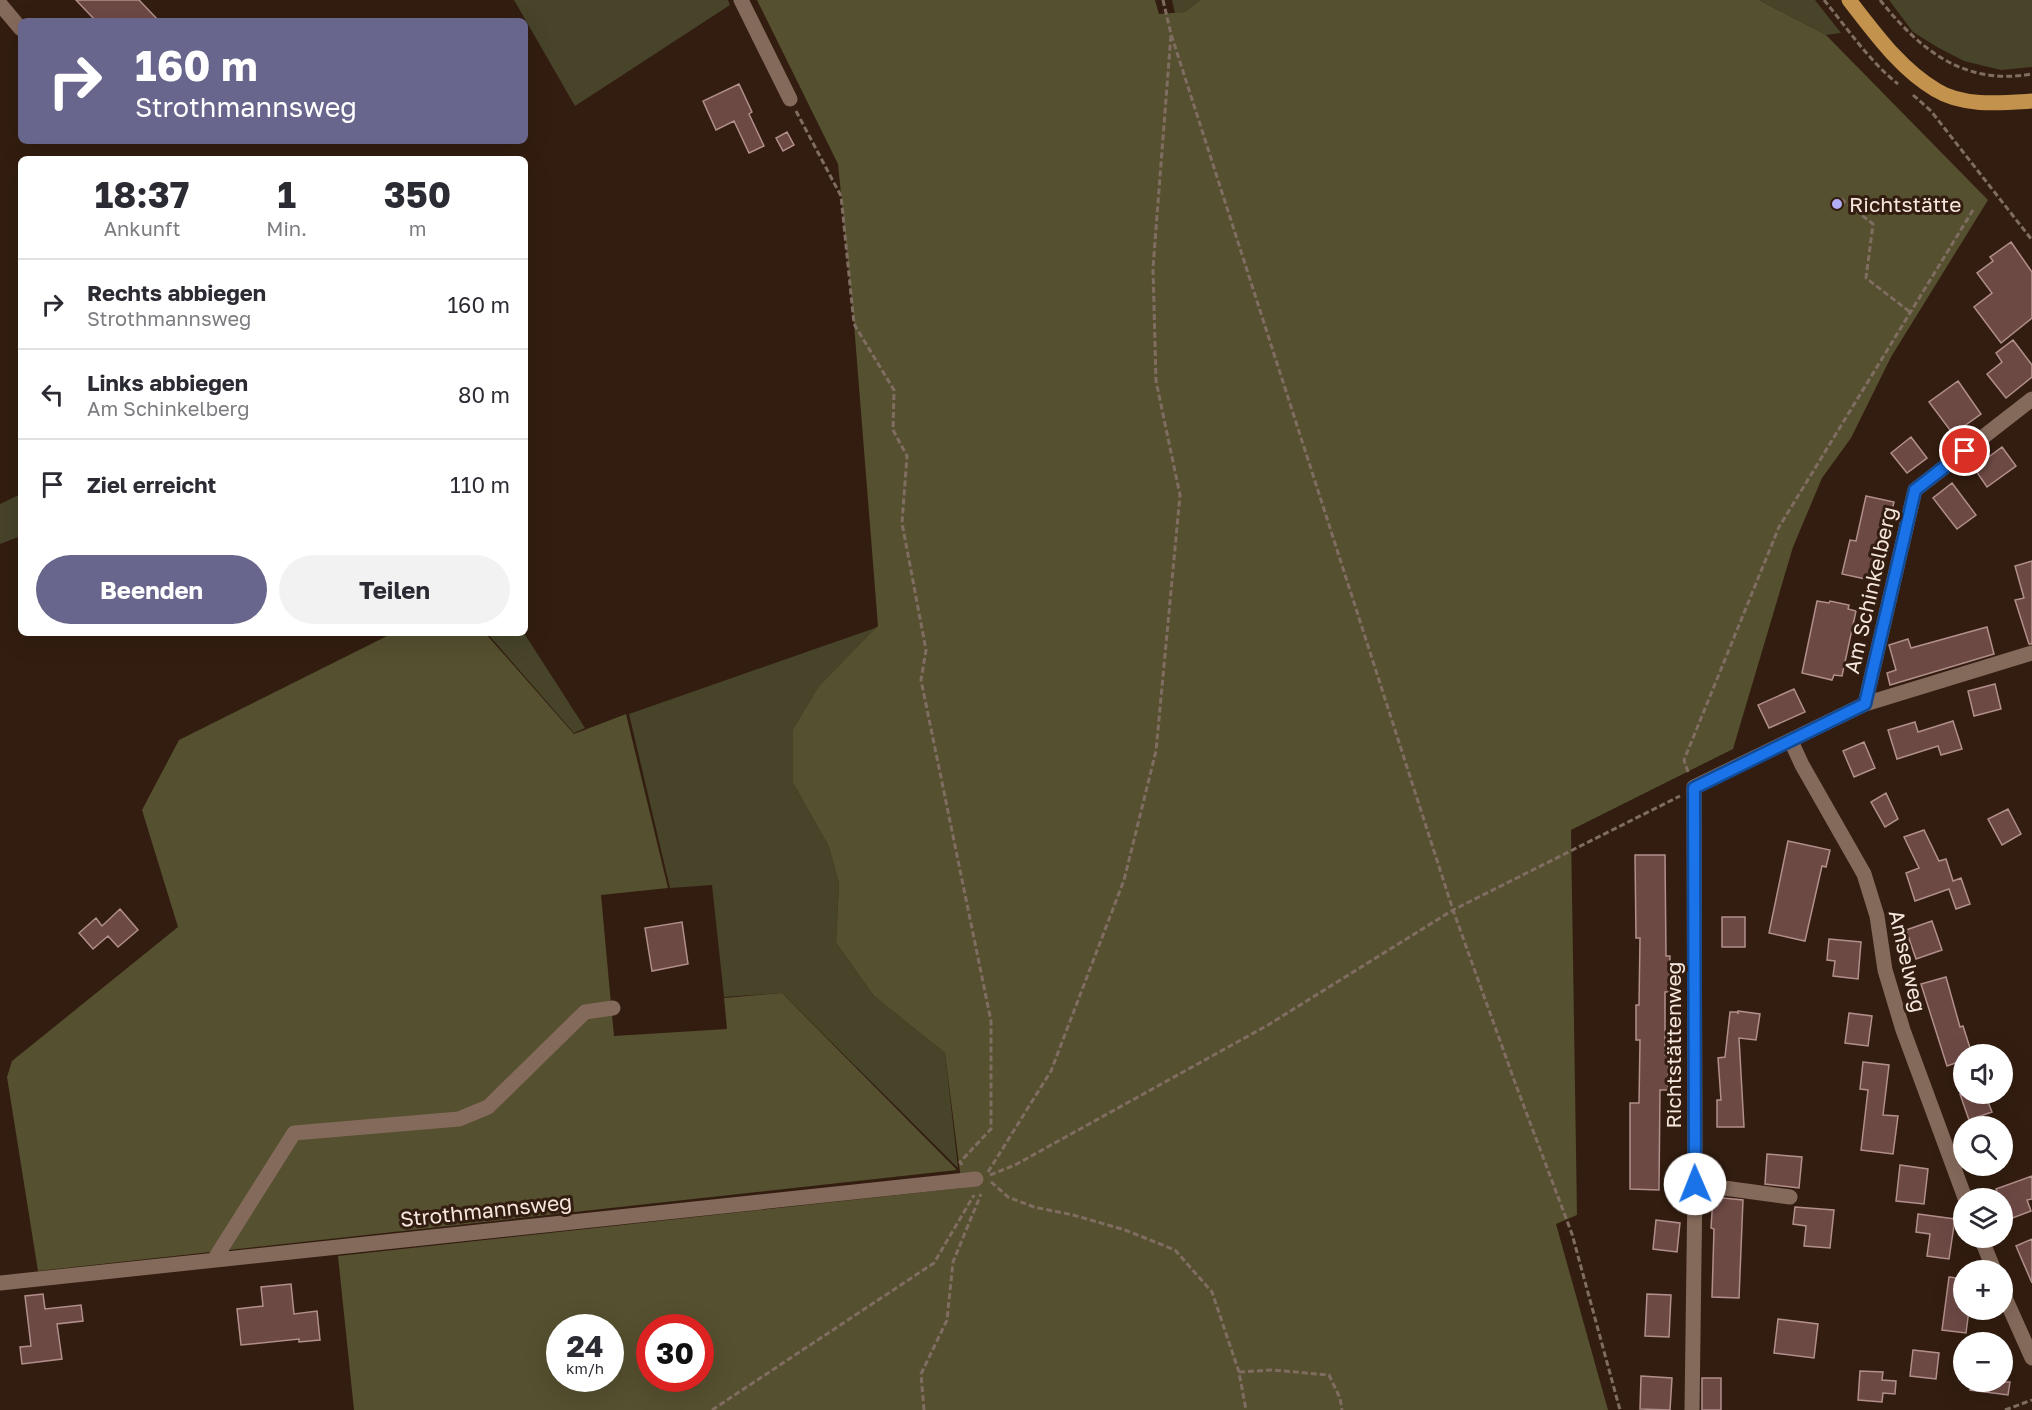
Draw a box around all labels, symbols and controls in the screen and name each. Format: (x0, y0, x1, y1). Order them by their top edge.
text: 160 m (135, 40, 258, 90)
icon: right (36, 42, 114, 120)
text: Strothmannsweg (135, 91, 357, 123)
text: 18:37 (95, 173, 189, 216)
text: 1 (277, 173, 296, 216)
text: 350 (384, 173, 451, 216)
place label: Richtstätte (1849, 191, 1961, 217)
marker: Richtstätte (1830, 197, 1844, 211)
text: Ankunft (104, 216, 181, 240)
text: Min. (266, 216, 307, 240)
text: m (409, 216, 426, 240)
text: Rechts abbiegen (87, 279, 266, 306)
icon: right (36, 288, 69, 321)
text: 160 m (447, 291, 510, 318)
text: Strothmannsweg (87, 306, 251, 330)
text: Links abbiegen (87, 369, 248, 396)
icon: left (36, 378, 69, 411)
text: 80 m (458, 381, 510, 408)
text: Am Schinkelberg (87, 396, 249, 420)
pin (1939, 425, 1990, 476)
icon: arrive (1948, 434, 1981, 467)
icon: arrive (36, 468, 69, 501)
text: Ziel erreicht (87, 471, 216, 498)
text: 110 m (450, 471, 510, 498)
street label: Am Schinkelberg (1838, 504, 1902, 676)
button: Beenden (36, 555, 267, 624)
button: Teilen (279, 555, 510, 624)
street label: Amselweg (1884, 907, 1932, 1015)
street label: Richtstättenweg (1660, 961, 1686, 1129)
map controls (1953, 1044, 2013, 1392)
button: sound (1953, 1044, 2013, 1104)
button: search (1953, 1116, 2013, 1176)
position arrow (1663, 1152, 1727, 1216)
street label: Strothmannsweg (399, 1188, 573, 1232)
button: layers (1953, 1188, 2013, 1248)
button: + (1953, 1260, 2013, 1320)
speed limit sign: 30 (636, 1314, 714, 1392)
text: 24 (566, 1328, 604, 1364)
button: − (1953, 1332, 2013, 1392)
text: km/h (566, 1359, 604, 1377)

